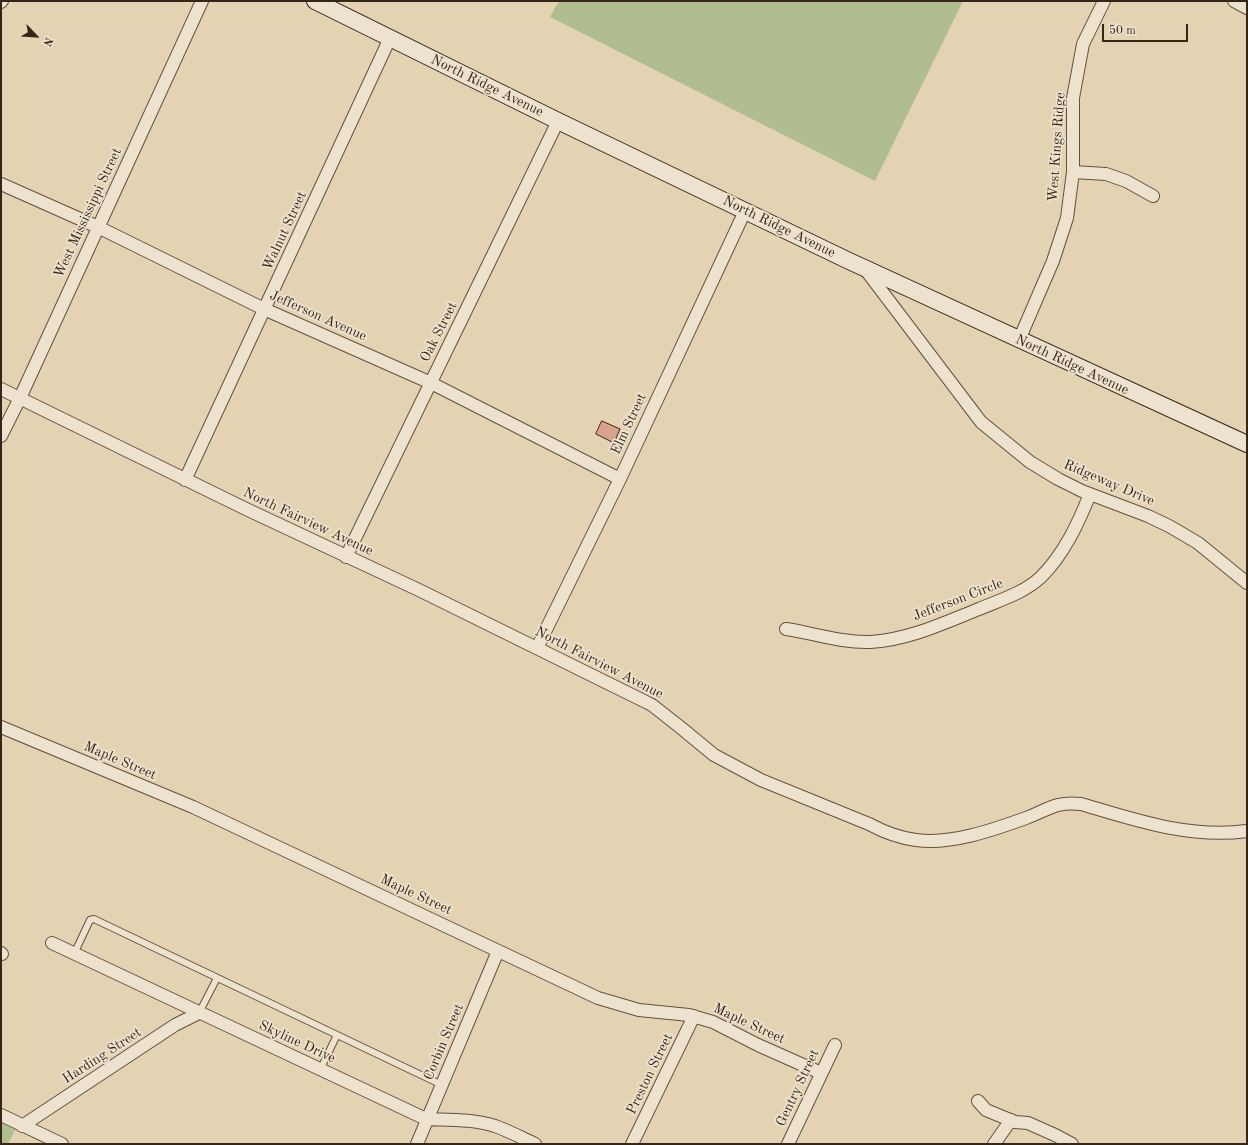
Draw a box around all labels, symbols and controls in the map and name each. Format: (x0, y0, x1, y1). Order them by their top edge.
north arrow (16, 16, 56, 56)
scale bar (1104, 16, 1190, 42)
text: 50 m (1109, 25, 1136, 37)
text: N (41, 35, 54, 47)
street label: North Ridge Avenue (428, 51, 546, 121)
street label: West Kings Ridge (1045, 92, 1069, 202)
street label: West Mississippi Street (50, 145, 126, 281)
street label: Walnut Street (259, 189, 311, 273)
street label: North Ridge Avenue (720, 192, 838, 262)
street label: Jefferson Avenue (267, 287, 369, 345)
street label: Oak Street (417, 299, 461, 365)
street label: North Ridge Avenue (1013, 331, 1131, 399)
street label: Elm Street (608, 391, 650, 457)
street label: Ridgeway Drive (1061, 456, 1157, 510)
street label: North Fairview Avenue (240, 484, 376, 560)
street label: Jefferson Circle (911, 575, 1005, 625)
street label: North Fairview Avenue (532, 623, 666, 703)
street label: Maple Street (81, 738, 159, 784)
street label: Maple Street (377, 871, 455, 919)
street label: Maple Street (710, 1000, 788, 1048)
street label: Corbin Street (420, 1001, 468, 1083)
street label: Skyline Drive (256, 1017, 338, 1067)
street label: Harding Street (59, 1024, 145, 1088)
street label: Preston Street (623, 1031, 677, 1117)
street label: Gentry Street (773, 1047, 823, 1129)

